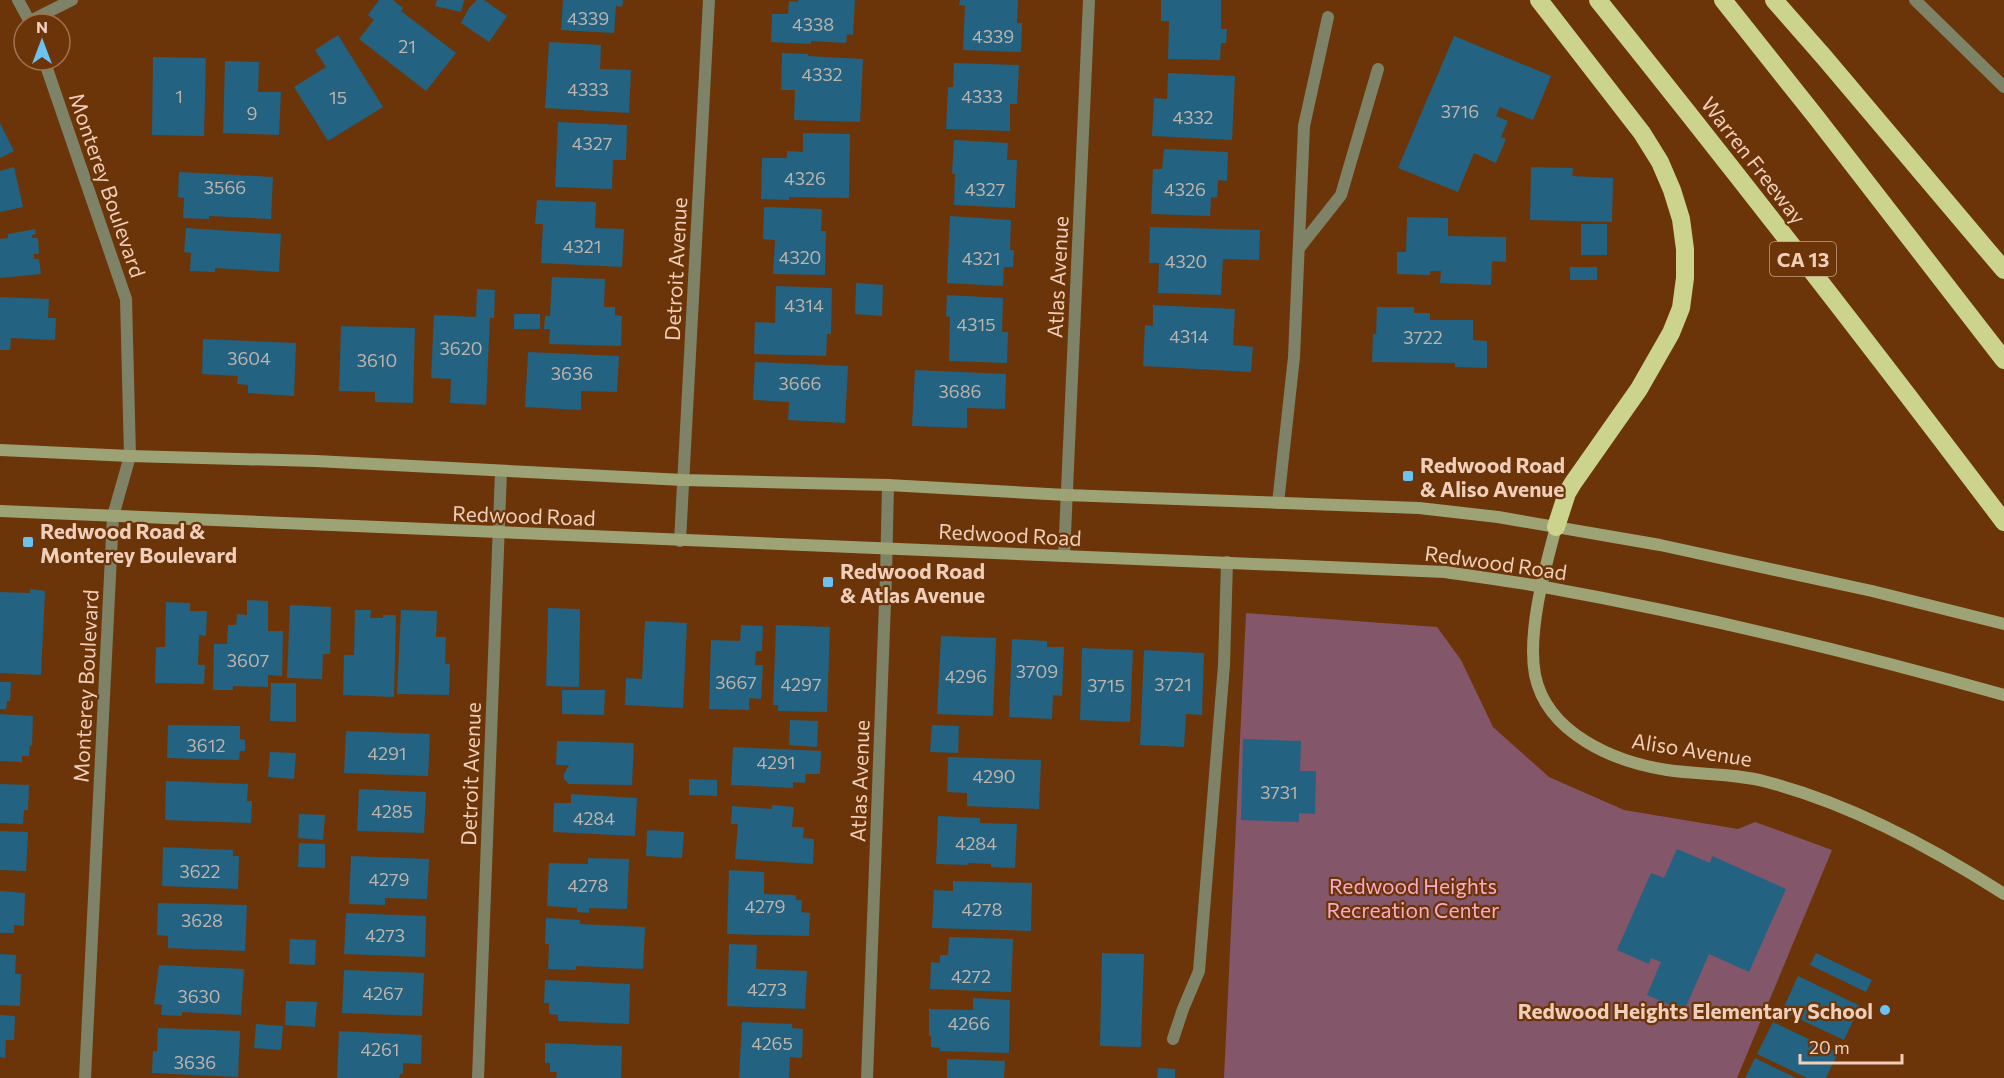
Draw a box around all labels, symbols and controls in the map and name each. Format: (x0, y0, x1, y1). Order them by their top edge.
house number: 4339 (567, 7, 609, 29)
north arrow (12, 12, 72, 72)
house number: 4338 (792, 13, 834, 35)
text: N (36, 17, 48, 36)
house number: 4339 (972, 25, 1014, 47)
house number: 21 (398, 35, 416, 57)
house number: 4332 (801, 63, 843, 85)
house number: 4333 (567, 78, 609, 100)
house number: 1 (175, 85, 183, 107)
house number: 4333 (961, 85, 1003, 107)
house number: 15 (329, 86, 347, 108)
street label: Monterey Boulevard (65, 89, 151, 281)
street label: Warren Freeway (1697, 91, 1812, 229)
house number: 3716 (1441, 100, 1479, 122)
house number: 9 (247, 102, 257, 124)
house number: 4332 (1172, 106, 1214, 128)
house number: 4327 (572, 132, 612, 154)
house number: 4326 (784, 167, 826, 189)
house number: 3566 (204, 176, 246, 198)
house number: 4327 (965, 178, 1005, 200)
house number: 4326 (1164, 178, 1206, 200)
street label: Detroit Avenue (659, 197, 691, 341)
street label: Atlas Avenue (1041, 215, 1073, 339)
house number: 4321 (563, 235, 601, 257)
road number: CA 13 (1770, 242, 1836, 276)
house number: 4320 (779, 246, 821, 268)
house number: 4321 (962, 247, 1000, 269)
house number: 4320 (1165, 250, 1207, 272)
house number: 4314 (784, 294, 824, 316)
house number: 4315 (956, 313, 996, 335)
house number: 4314 (1169, 325, 1209, 347)
house number: 3722 (1403, 326, 1443, 348)
house number: 3620 (440, 337, 482, 359)
house number: 3604 (227, 347, 271, 369)
house number: 3610 (357, 349, 397, 371)
house number: 3636 (551, 362, 593, 384)
house number: 3666 (778, 372, 822, 394)
house number: 3686 (938, 380, 982, 402)
place label: Redwood Road & Aliso Avenue (1420, 452, 1565, 501)
marker: Redwood Road & Aliso Avenue (1401, 469, 1415, 483)
street label: Redwood Road (452, 500, 596, 530)
place label: Redwood Road & Monterey Boulevard (40, 518, 237, 567)
street label: Redwood Road (938, 518, 1082, 550)
marker: Redwood Road & Monterey Boulevard (21, 535, 35, 549)
street label: Redwood Road (1423, 540, 1569, 584)
place label: Redwood Road & Atlas Avenue (840, 558, 985, 607)
marker: Redwood Road & Atlas Avenue (821, 575, 835, 589)
street label: Monterey Boulevard (67, 589, 103, 783)
house number: 3607 (227, 649, 269, 671)
house number: 3709 (1016, 660, 1058, 682)
house number: 4296 (945, 665, 987, 687)
house number: 3667 (715, 671, 757, 693)
house number: 4297 (781, 673, 821, 695)
house number: 3721 (1154, 673, 1192, 695)
house number: 3715 (1087, 674, 1125, 696)
street label: Detroit Avenue (455, 702, 485, 846)
street label: Atlas Avenue (844, 720, 874, 842)
street label: Aliso Avenue (1630, 727, 1754, 771)
house number: 3612 (187, 734, 225, 756)
house number: 4291 (367, 742, 407, 764)
house number: 4291 (756, 751, 796, 773)
house number: 4290 (972, 765, 1016, 787)
house number: 3731 (1260, 781, 1298, 803)
house number: 4285 (371, 800, 413, 822)
house number: 4284 (573, 807, 615, 829)
house number: 4284 (955, 832, 997, 854)
house number: 3622 (179, 860, 221, 882)
house number: 4279 (369, 868, 409, 890)
park label: Redwood Heights Recreation Center (1327, 873, 1499, 922)
house number: 4278 (568, 874, 608, 896)
house number: 4279 (745, 895, 785, 917)
house number: 4278 (962, 898, 1002, 920)
house number: 3628 (181, 909, 223, 931)
house number: 4273 (365, 924, 405, 946)
house number: 4272 (951, 965, 991, 987)
house number: 4273 (747, 978, 787, 1000)
house number: 4267 (363, 982, 403, 1004)
house number: 3630 (177, 985, 221, 1007)
place label: Redwood Heights Elementary School (1518, 998, 1873, 1023)
marker: Redwood Heights Elementary School (1878, 1003, 1892, 1017)
house number: 4266 (948, 1012, 990, 1034)
scale bar (1800, 1027, 1902, 1065)
house number: 4265 (751, 1032, 793, 1054)
text: 20 m (1809, 1036, 1850, 1058)
house number: 4261 (360, 1038, 400, 1060)
house number: 3636 (174, 1051, 216, 1073)

